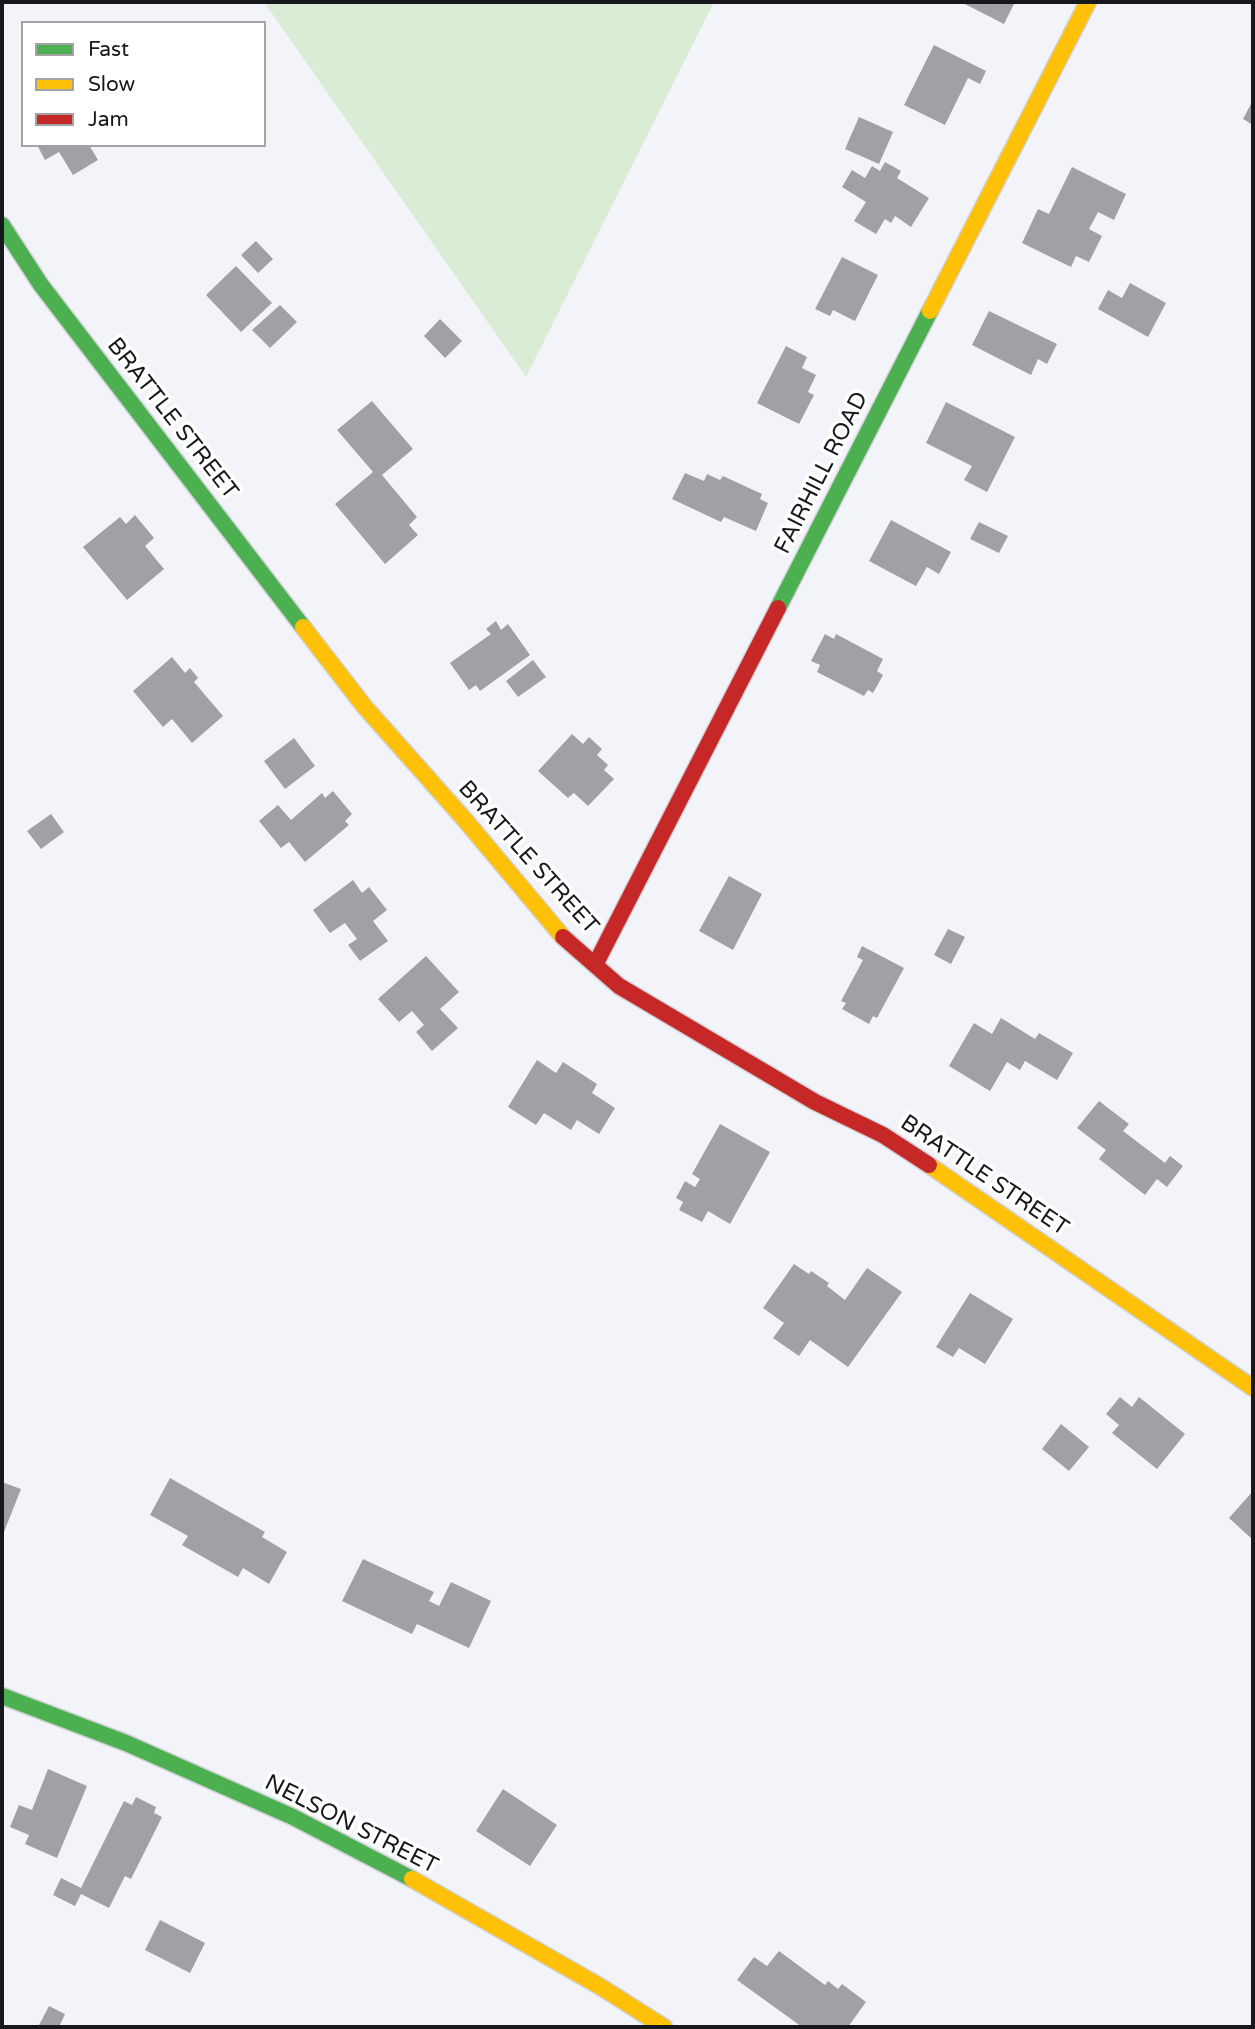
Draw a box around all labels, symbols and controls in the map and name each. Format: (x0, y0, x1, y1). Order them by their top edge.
legend (21, 21, 266, 147)
text: Fast (88, 37, 129, 62)
text: Slow (88, 72, 135, 97)
text: Jam (88, 107, 129, 132)
street label: BRATTLE STREET (100, 333, 244, 505)
street label: FAIRHILL ROAD (769, 387, 875, 559)
street label: BRATTLE STREET (452, 776, 604, 940)
street label: BRATTLE STREET (895, 1109, 1073, 1243)
street label: NELSON STREET (260, 1769, 442, 1881)

